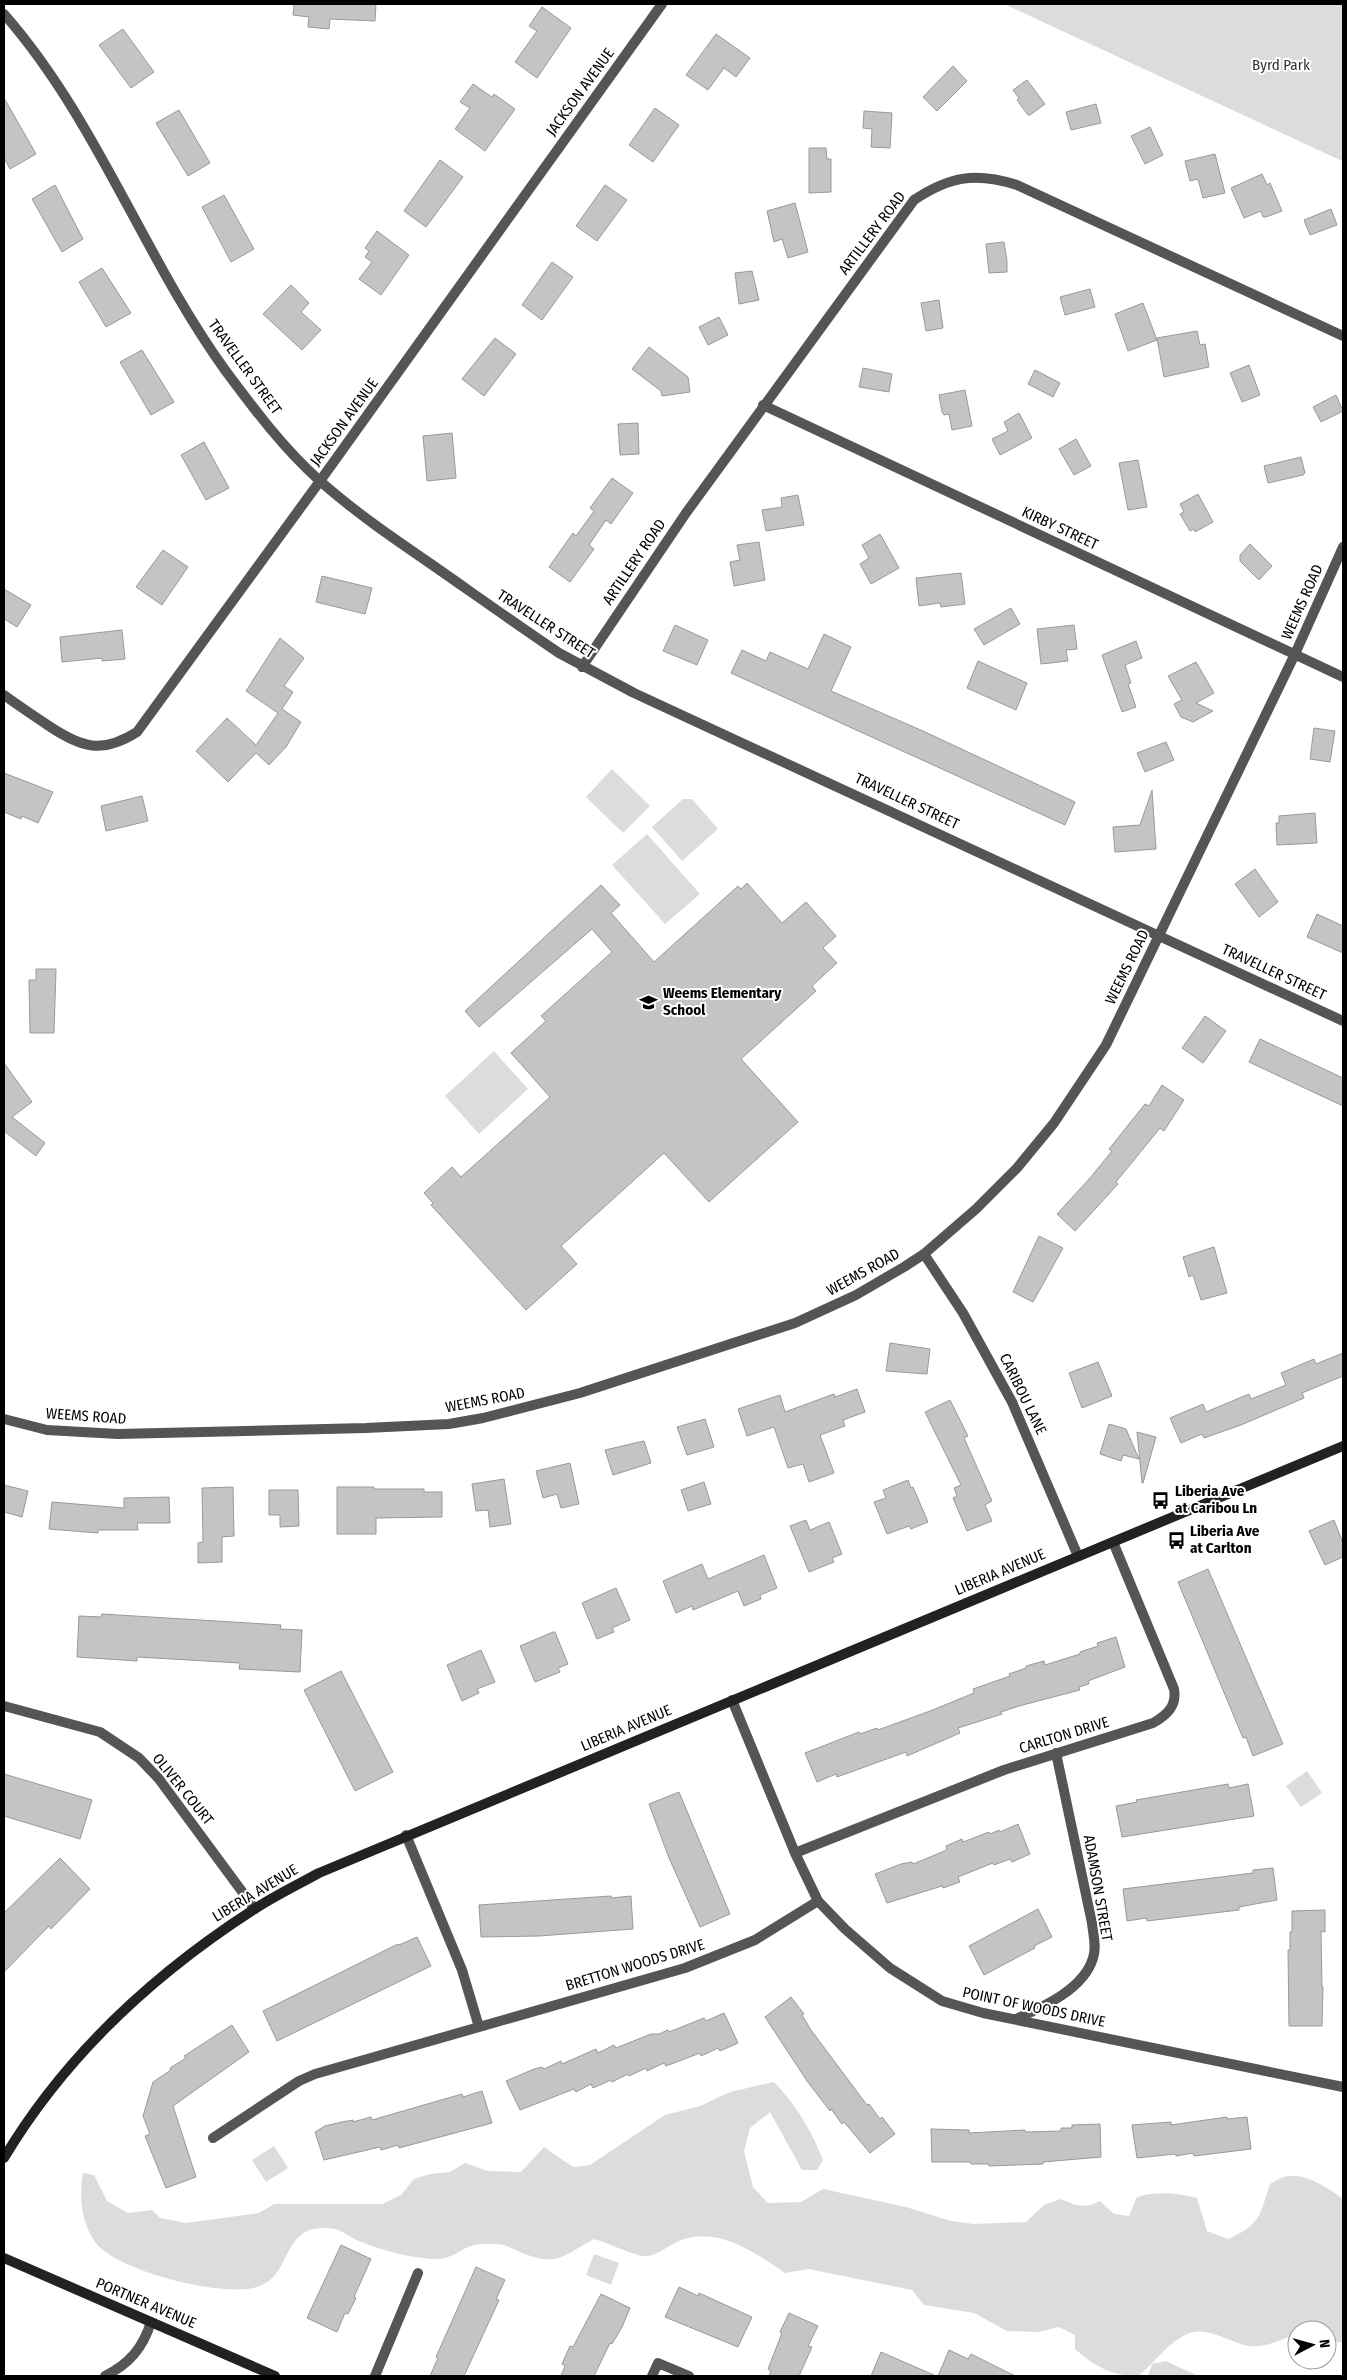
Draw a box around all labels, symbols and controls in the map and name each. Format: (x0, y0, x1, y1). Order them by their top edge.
street label: JACKSON AVENUE (542, 45, 618, 139)
park label: Byrd Park (1252, 56, 1310, 74)
street label: ARTILLERY ROAD (835, 188, 909, 278)
street label: TRAVELLER STREET (205, 316, 285, 418)
street label: JACKSON AVENUE (306, 375, 382, 469)
street label: KIRBY STREET (1019, 502, 1101, 554)
street label: ARTILLERY ROAD (599, 516, 669, 608)
street label: WEEMS ROAD (1277, 562, 1327, 642)
street label: TRAVELLER STREET (494, 586, 598, 662)
street label: TRAVELLER STREET (852, 769, 962, 833)
street label: WEEMS ROAD (1101, 927, 1153, 1007)
street label: TRAVELLER STREET (1219, 940, 1329, 1004)
place label: Weems Elementary School (663, 984, 782, 1019)
school or university icon: Weems Elementary School (639, 992, 659, 1012)
street label: WEEMS ROAD (823, 1245, 903, 1299)
street label: CARIBOU LANE (996, 1350, 1050, 1438)
street label: WEEMS ROAD (444, 1383, 526, 1417)
street label: WEEMS ROAD (45, 1404, 127, 1428)
place label: Liberia Ave at Caribou Ln (1175, 1482, 1257, 1517)
bus stop icon: Liberia Ave at Caribou Ln (1151, 1490, 1171, 1510)
place label: Liberia Ave at Carlton (1190, 1522, 1260, 1557)
bus stop icon: Liberia Ave at Carlton (1166, 1530, 1186, 1550)
street label: LIBERIA AVENUE (952, 1545, 1048, 1599)
street label: LIBERIA AVENUE (578, 1701, 674, 1755)
street label: CARLTON DRIVE (1017, 1713, 1111, 1757)
street label: OLIVER COURT (149, 1750, 217, 1828)
street label: ADAMSON STREET (1080, 1833, 1116, 1943)
street label: LIBERIA AVENUE (209, 1860, 301, 1926)
street label: BRETTON WOODS DRIVE (563, 1935, 707, 1995)
street label: POINT OF WOODS DRIVE (961, 1983, 1107, 2031)
street label: PORTNER AVENUE (93, 2274, 199, 2332)
north arrow (1287, 2320, 1337, 2370)
text: N (1316, 2339, 1333, 2349)

